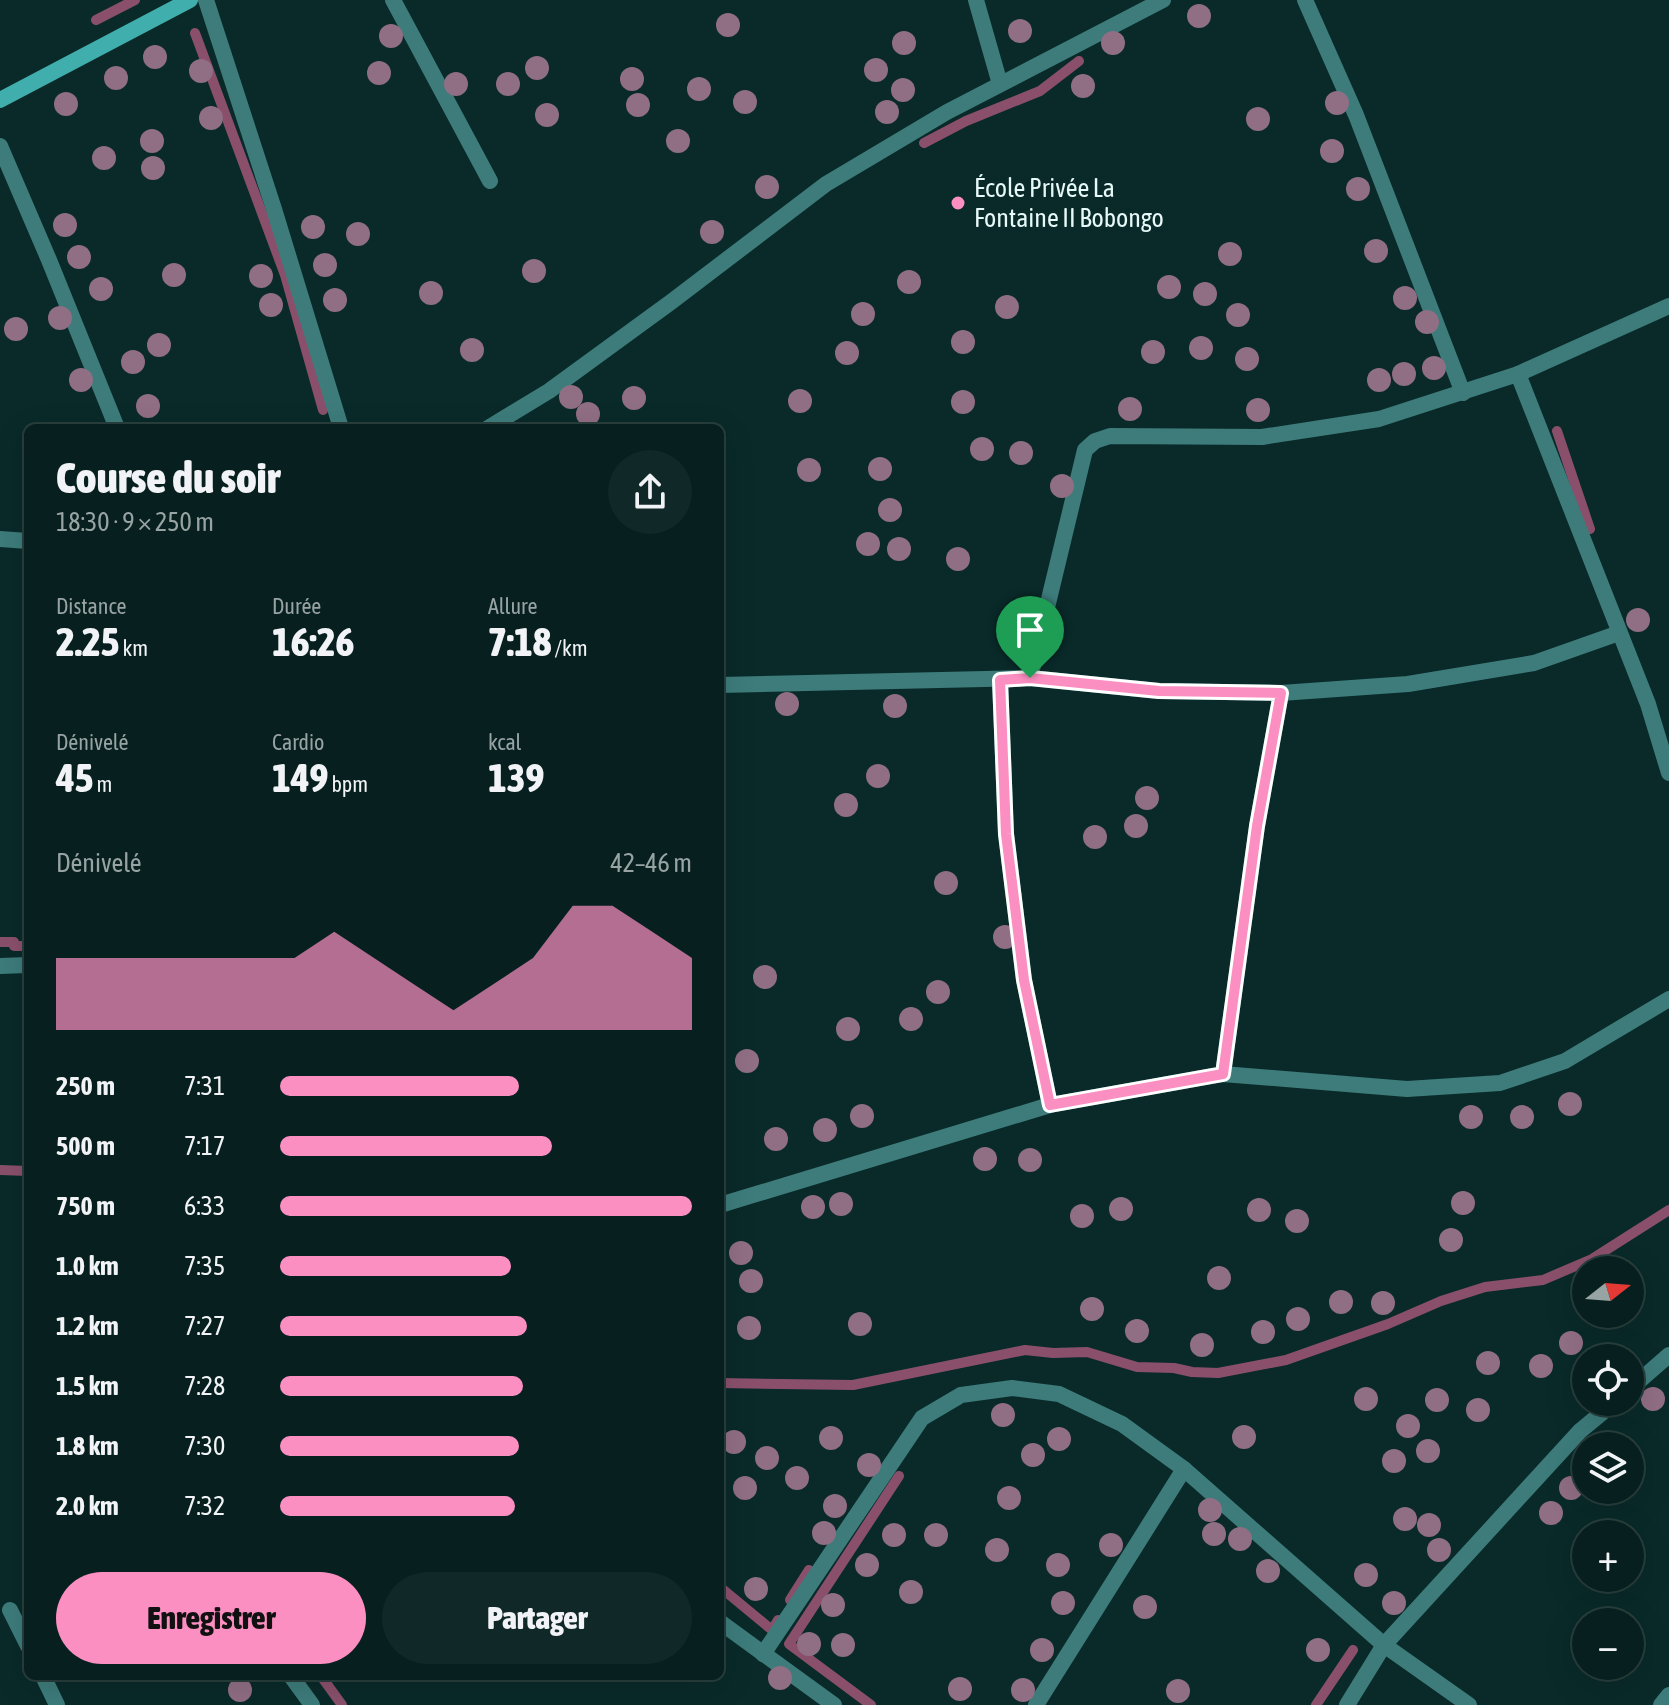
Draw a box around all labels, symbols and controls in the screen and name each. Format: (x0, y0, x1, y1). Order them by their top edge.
place label: École Privée La Fontaine II Bobongo (974, 173, 1164, 233)
marker: École Privée La Fontaine II Bobongo (949, 194, 967, 212)
button: share (608, 450, 692, 534)
text: Course du soir (56, 452, 280, 502)
text: 18:30 · 9 × 250 m (56, 507, 214, 537)
text: Distance (56, 593, 127, 619)
text: Durée (272, 593, 321, 619)
text: Allure (488, 593, 538, 619)
pin (996, 596, 1064, 678)
icon: arrive (1008, 608, 1052, 652)
text: 2.25 (56, 619, 120, 664)
text: 16:26 (272, 619, 354, 664)
text: 7:18 (488, 619, 552, 664)
text: km (120, 635, 148, 661)
text: /km (552, 635, 588, 661)
text: Dénivelé (56, 729, 128, 755)
text: Cardio (272, 729, 324, 755)
text: kcal (488, 729, 521, 755)
text: 45 (56, 755, 94, 800)
text: 149 (272, 755, 328, 800)
text: 139 (488, 755, 544, 800)
text: m (94, 771, 112, 797)
text: bpm (328, 771, 368, 797)
text: Dénivelé (56, 848, 142, 878)
text: 42–46 m (610, 848, 692, 878)
text: 250 m (56, 1071, 115, 1101)
text: 7:31 (184, 1071, 225, 1101)
text: 500 m (56, 1131, 115, 1161)
text: 7:17 (184, 1131, 225, 1161)
text: 750 m (56, 1191, 115, 1221)
text: 6:33 (184, 1191, 225, 1221)
text: 1.0 km (56, 1251, 119, 1281)
text: 7:35 (184, 1251, 225, 1281)
north arrow (1572, 1256, 1644, 1328)
map controls (1572, 1256, 1644, 1680)
text: 1.2 km (56, 1311, 119, 1341)
text: 7:27 (184, 1311, 225, 1341)
button: locate (1572, 1344, 1644, 1416)
text: 1.5 km (56, 1371, 119, 1401)
text: 7:28 (184, 1371, 225, 1401)
text: 1.8 km (56, 1431, 119, 1461)
text: 7:30 (184, 1431, 225, 1461)
button: layers (1572, 1432, 1644, 1504)
text: 2.0 km (56, 1491, 119, 1521)
text: 7:32 (184, 1491, 225, 1521)
button: + (1572, 1520, 1644, 1592)
button: Enregistrer (56, 1572, 366, 1664)
button: Partager (382, 1572, 692, 1664)
button: − (1572, 1608, 1644, 1680)

